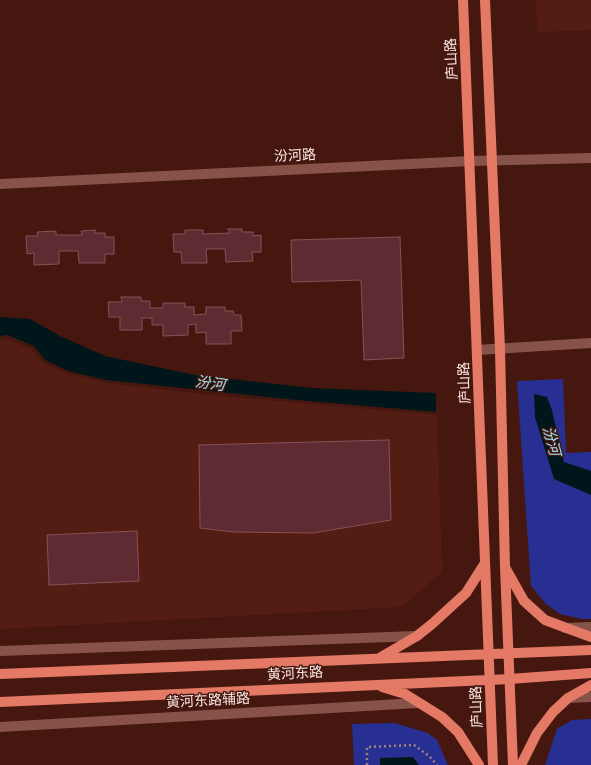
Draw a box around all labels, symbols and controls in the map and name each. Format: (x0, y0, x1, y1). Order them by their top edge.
street label: 庐山路 (443, 38, 461, 80)
street label: 汾河路 (274, 147, 316, 165)
street label: 庐山路 (456, 362, 474, 404)
water label: 汾河 (194, 373, 226, 395)
water label: 汾河 (538, 424, 564, 458)
street label: 黄河东路 (267, 664, 323, 684)
street label: 庐山路 (468, 686, 486, 728)
street label: 黄河东路辅路 (166, 690, 250, 712)

